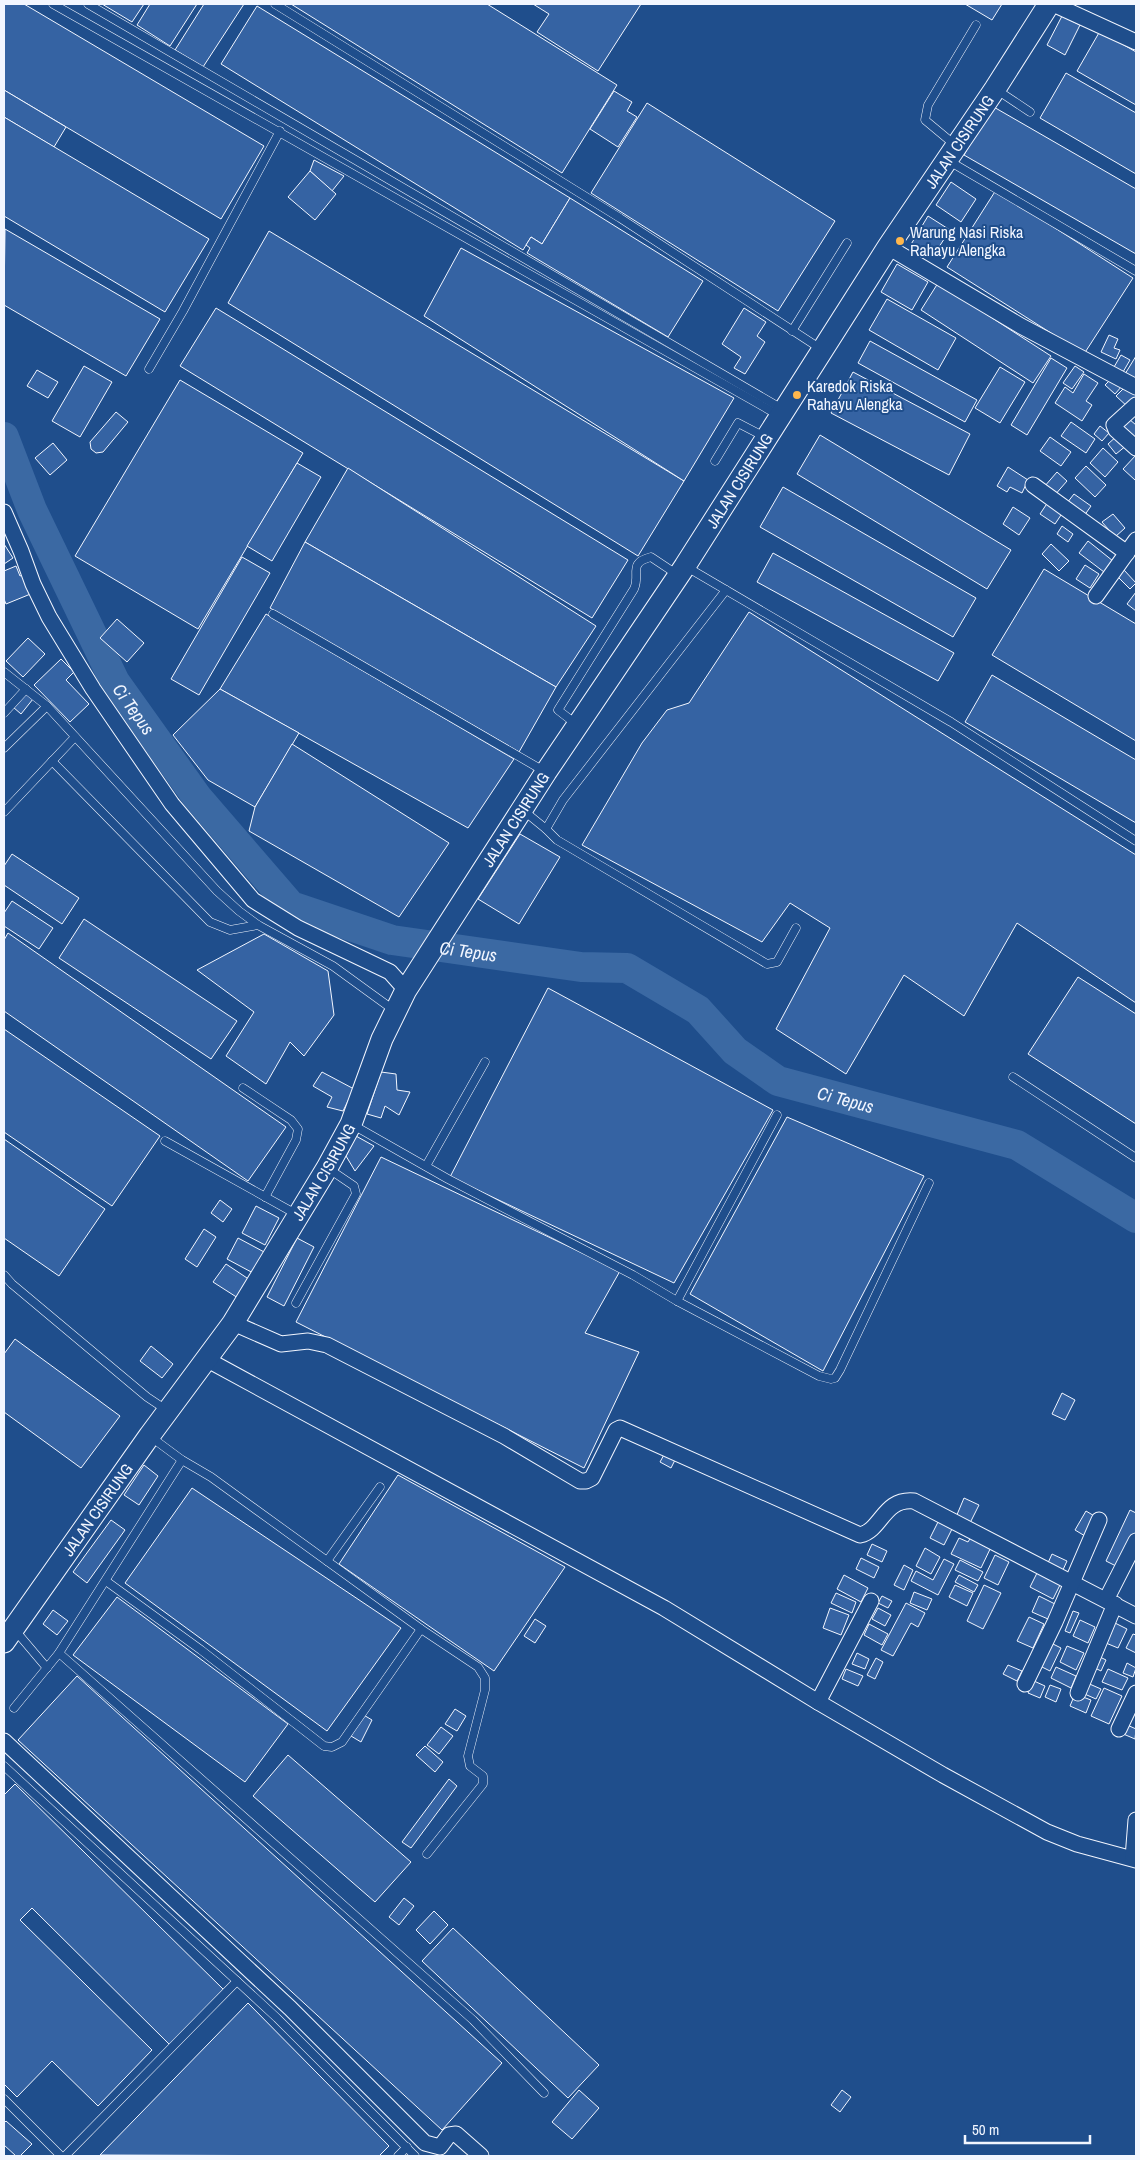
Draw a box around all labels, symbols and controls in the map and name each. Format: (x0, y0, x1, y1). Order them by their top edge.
street label: JALAN CISIRUNG (920, 91, 999, 193)
place label: Warung Nasi Riska Rahayu Alengka (910, 221, 1024, 261)
marker: Warung Nasi Riska Rahayu Alengka (894, 235, 906, 247)
place label: Karedok Riska Rahayu Alengka (807, 375, 903, 415)
marker: Karedok Riska Rahayu Alengka (791, 389, 803, 401)
street label: JALAN CISIRUNG (701, 429, 778, 532)
water label: Ci Tepus (107, 678, 161, 739)
street label: JALAN CISIRUNG (477, 768, 554, 871)
water label: Ci Tepus (438, 934, 499, 967)
water label: Ci Tepus (815, 1080, 877, 1119)
street label: JALAN CISIRUNG (287, 1119, 360, 1224)
street label: JALAN CISIRUNG (57, 1459, 138, 1560)
scale bar (965, 2112, 1090, 2144)
text: 50 m (972, 2119, 999, 2140)

